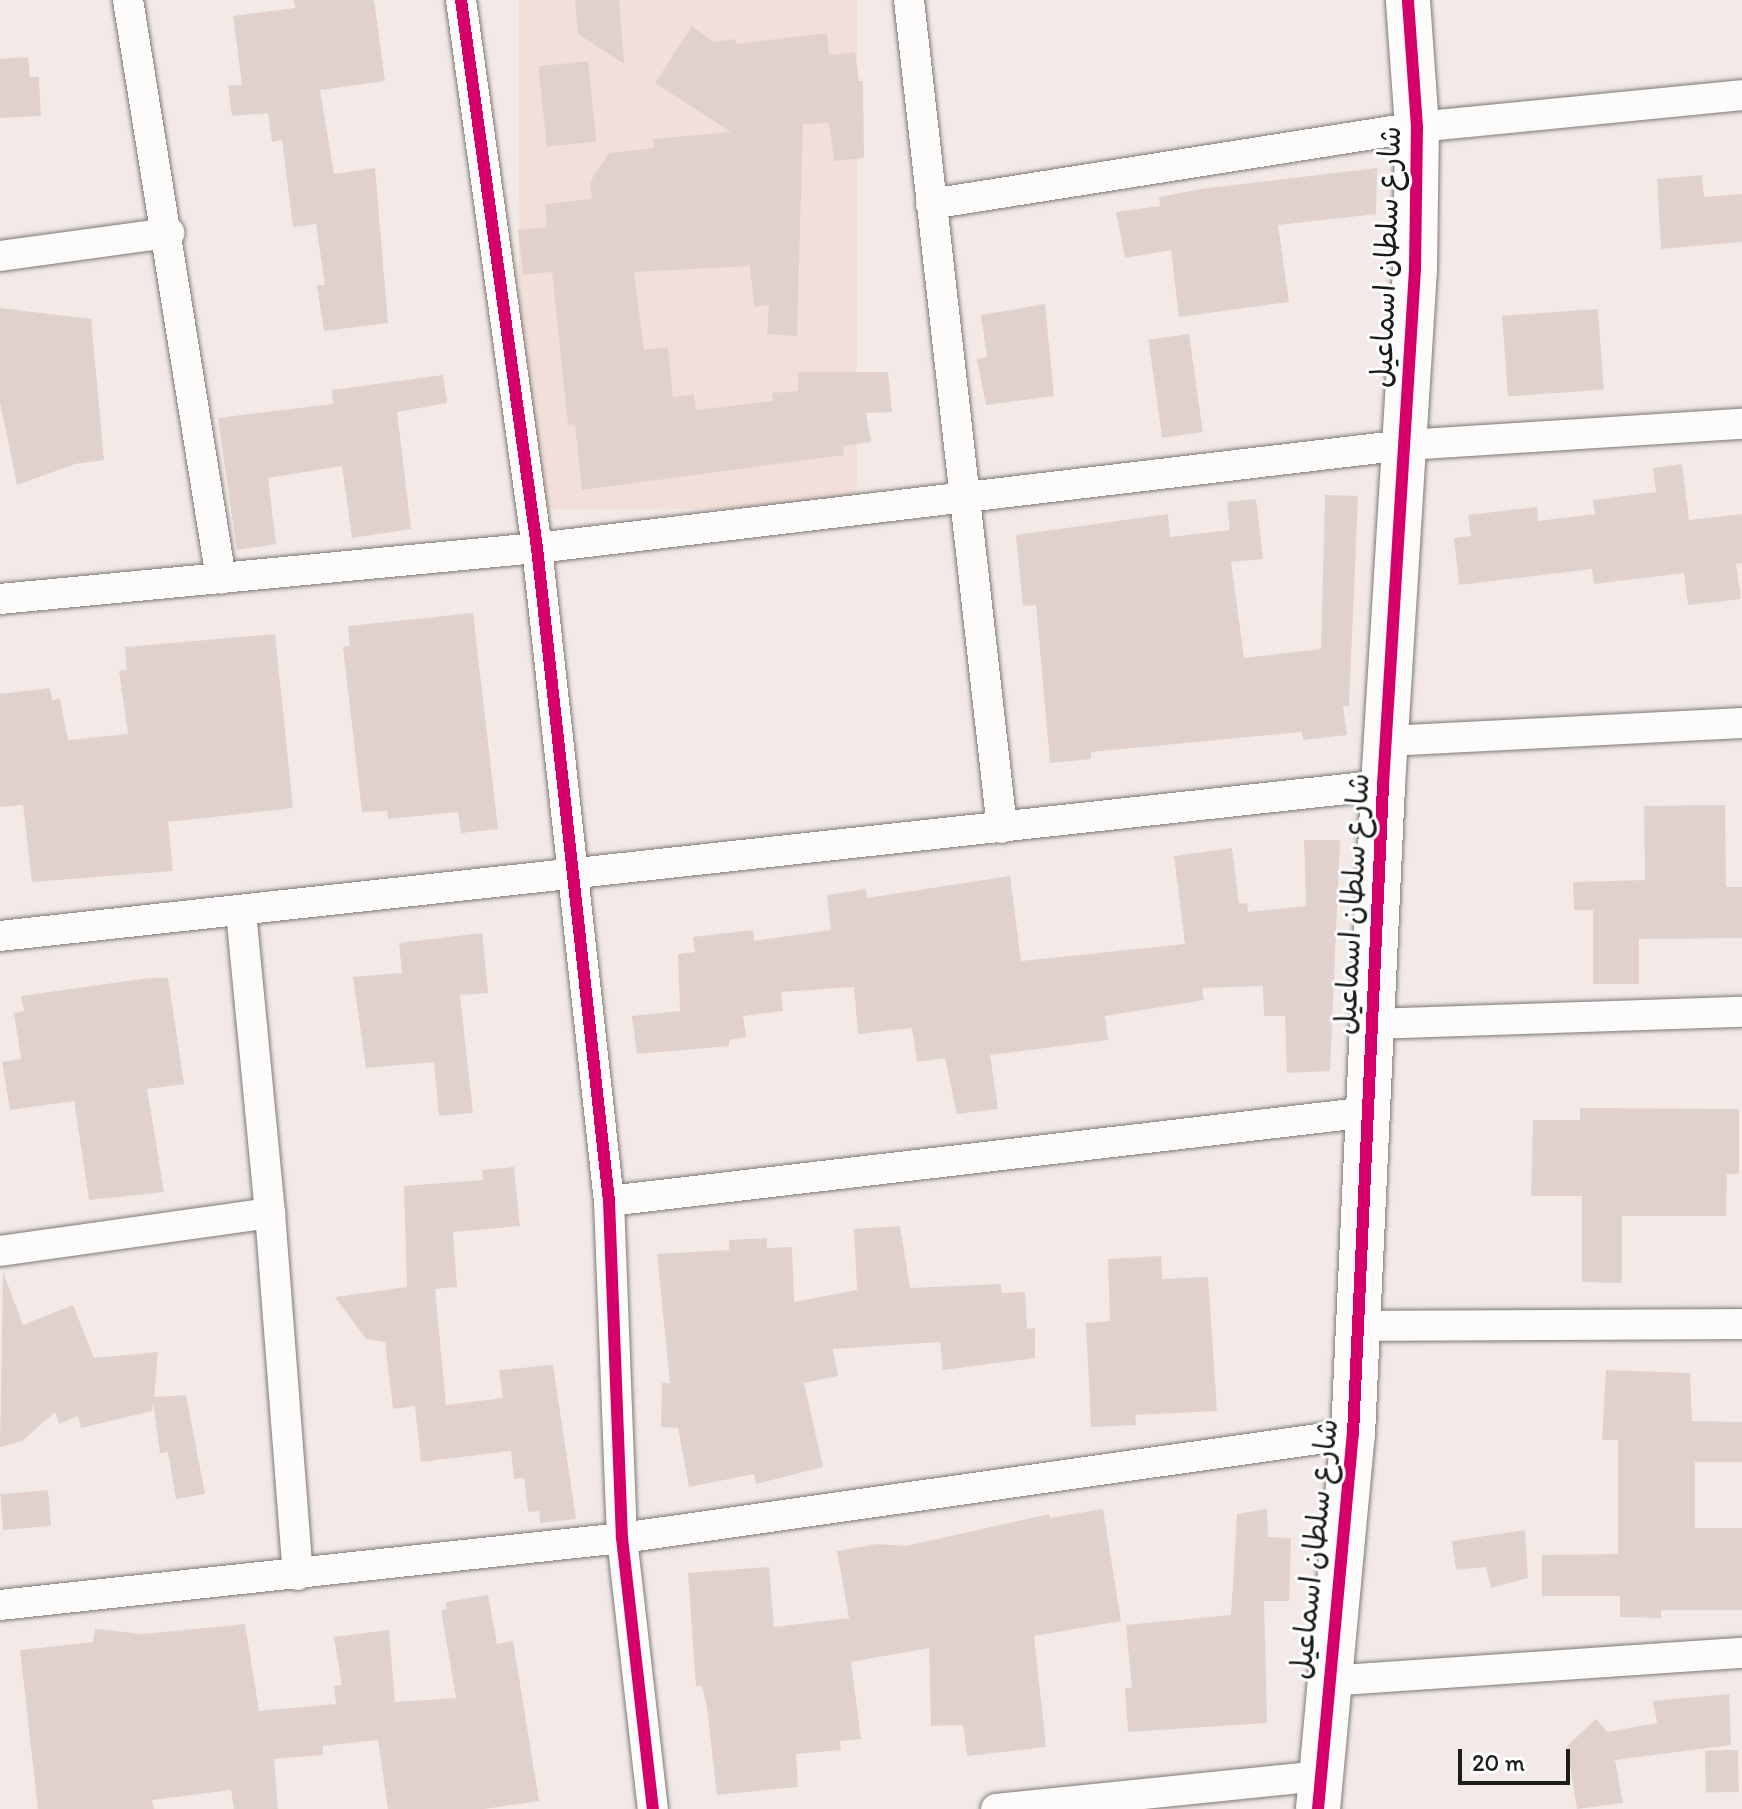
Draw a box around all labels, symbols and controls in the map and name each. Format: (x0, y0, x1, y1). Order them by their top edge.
street label: شارع سلطان اسماعيل (1363, 125, 1409, 389)
street label: شارع سلطان اسماعيل (1327, 772, 1377, 1036)
street label: شارع سلطان اسماعيل (1282, 1417, 1346, 1681)
scale bar (1462, 1733, 1574, 1783)
text: 20 m (1472, 1748, 1525, 1777)

